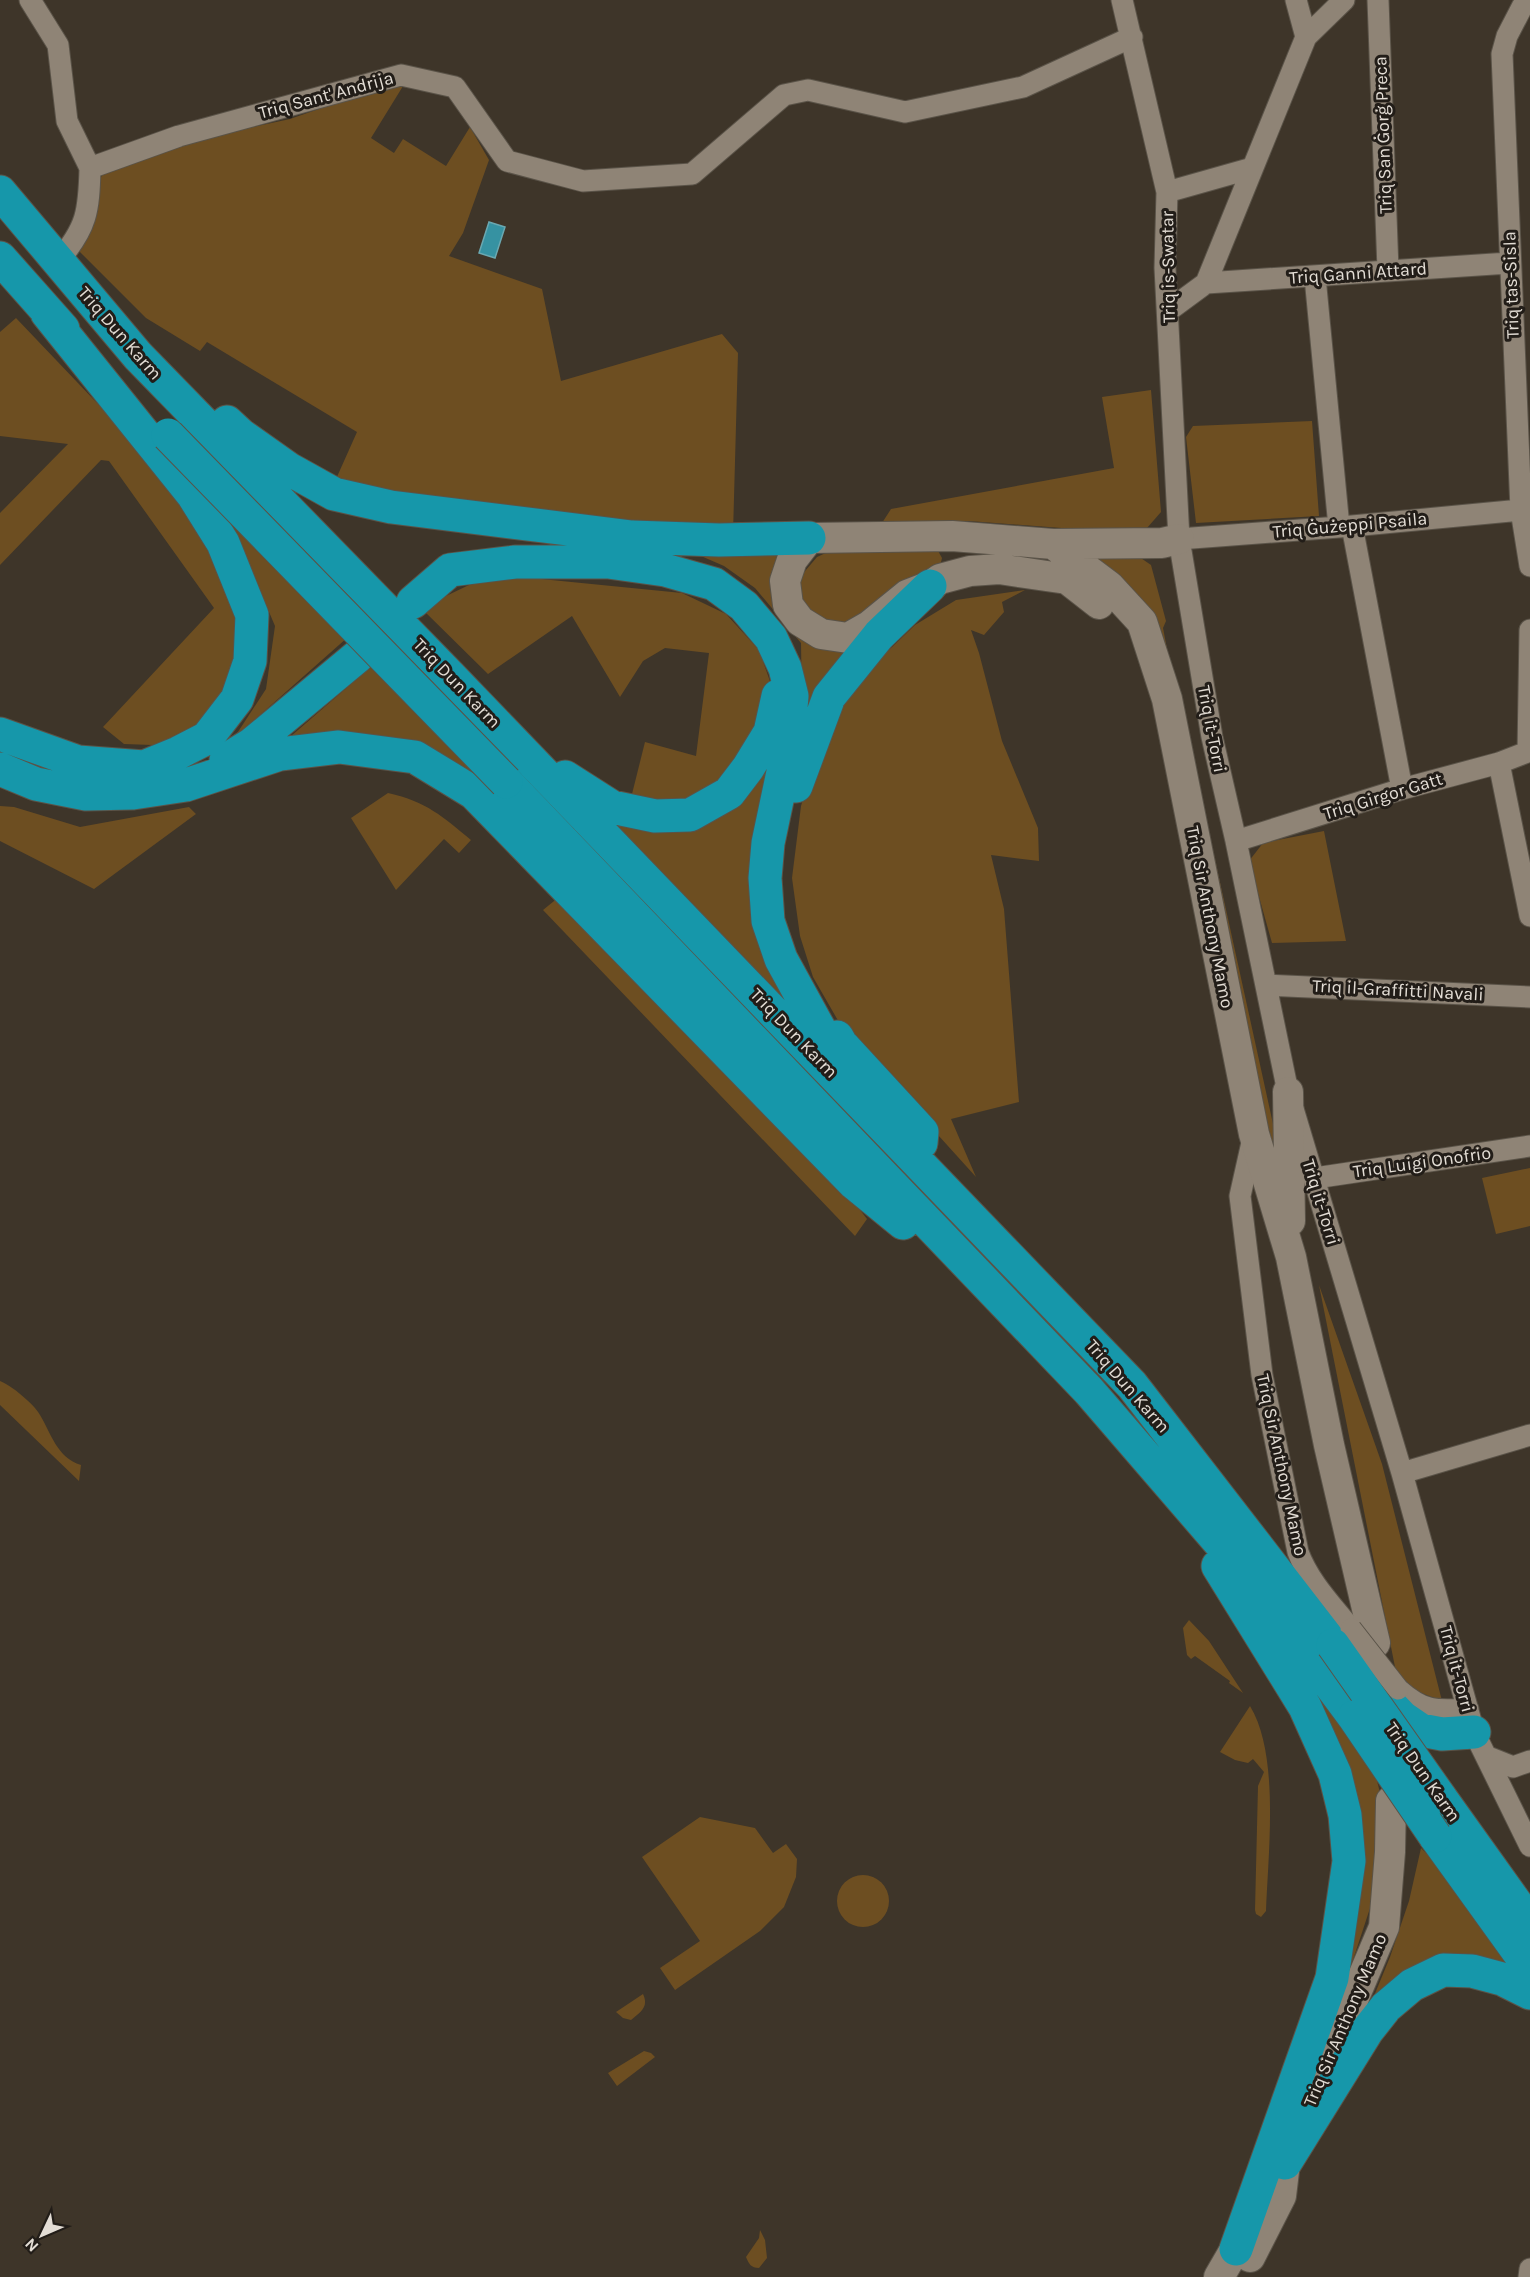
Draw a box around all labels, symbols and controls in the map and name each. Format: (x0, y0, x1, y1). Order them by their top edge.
street label: Triq San Ġorġ Preca (1369, 56, 1397, 214)
street label: Triq Sant' Andrija (256, 66, 396, 124)
street label: Triq is-Swatar (1156, 210, 1180, 323)
street label: Triq tas-Sisla (1498, 231, 1524, 339)
street label: Triq Ganni Attard (1288, 257, 1428, 289)
street label: Triq Dun Karm (73, 282, 167, 384)
street label: Triq Ġużeppi Psaila (1272, 507, 1428, 543)
street label: Triq Dun Karm (409, 633, 505, 733)
street label: Triq it-Torri (1193, 683, 1231, 775)
street label: Triq Girgor Gatt (1321, 767, 1445, 825)
street label: Triq Sir Anthony Mamo (1182, 824, 1238, 1010)
street label: Triq il-Graffitti Navali (1312, 975, 1484, 1005)
street label: Triq Dun Karm (746, 983, 842, 1083)
street label: Triq Luigi Onofrio (1352, 1141, 1492, 1183)
street label: Triq it-Torri (1298, 1156, 1344, 1248)
street label: Triq Dun Karm (1081, 1335, 1175, 1437)
street label: Triq Sir Anthony Mamo (1252, 1372, 1312, 1558)
street label: Triq it-Torri (1435, 1623, 1479, 1715)
street label: Triq Dun Karm (1381, 1718, 1465, 1826)
street label: Triq Sir Anthony Mamo (1299, 1930, 1391, 2110)
north arrow (12, 2205, 72, 2265)
text: N (21, 2234, 42, 2256)

